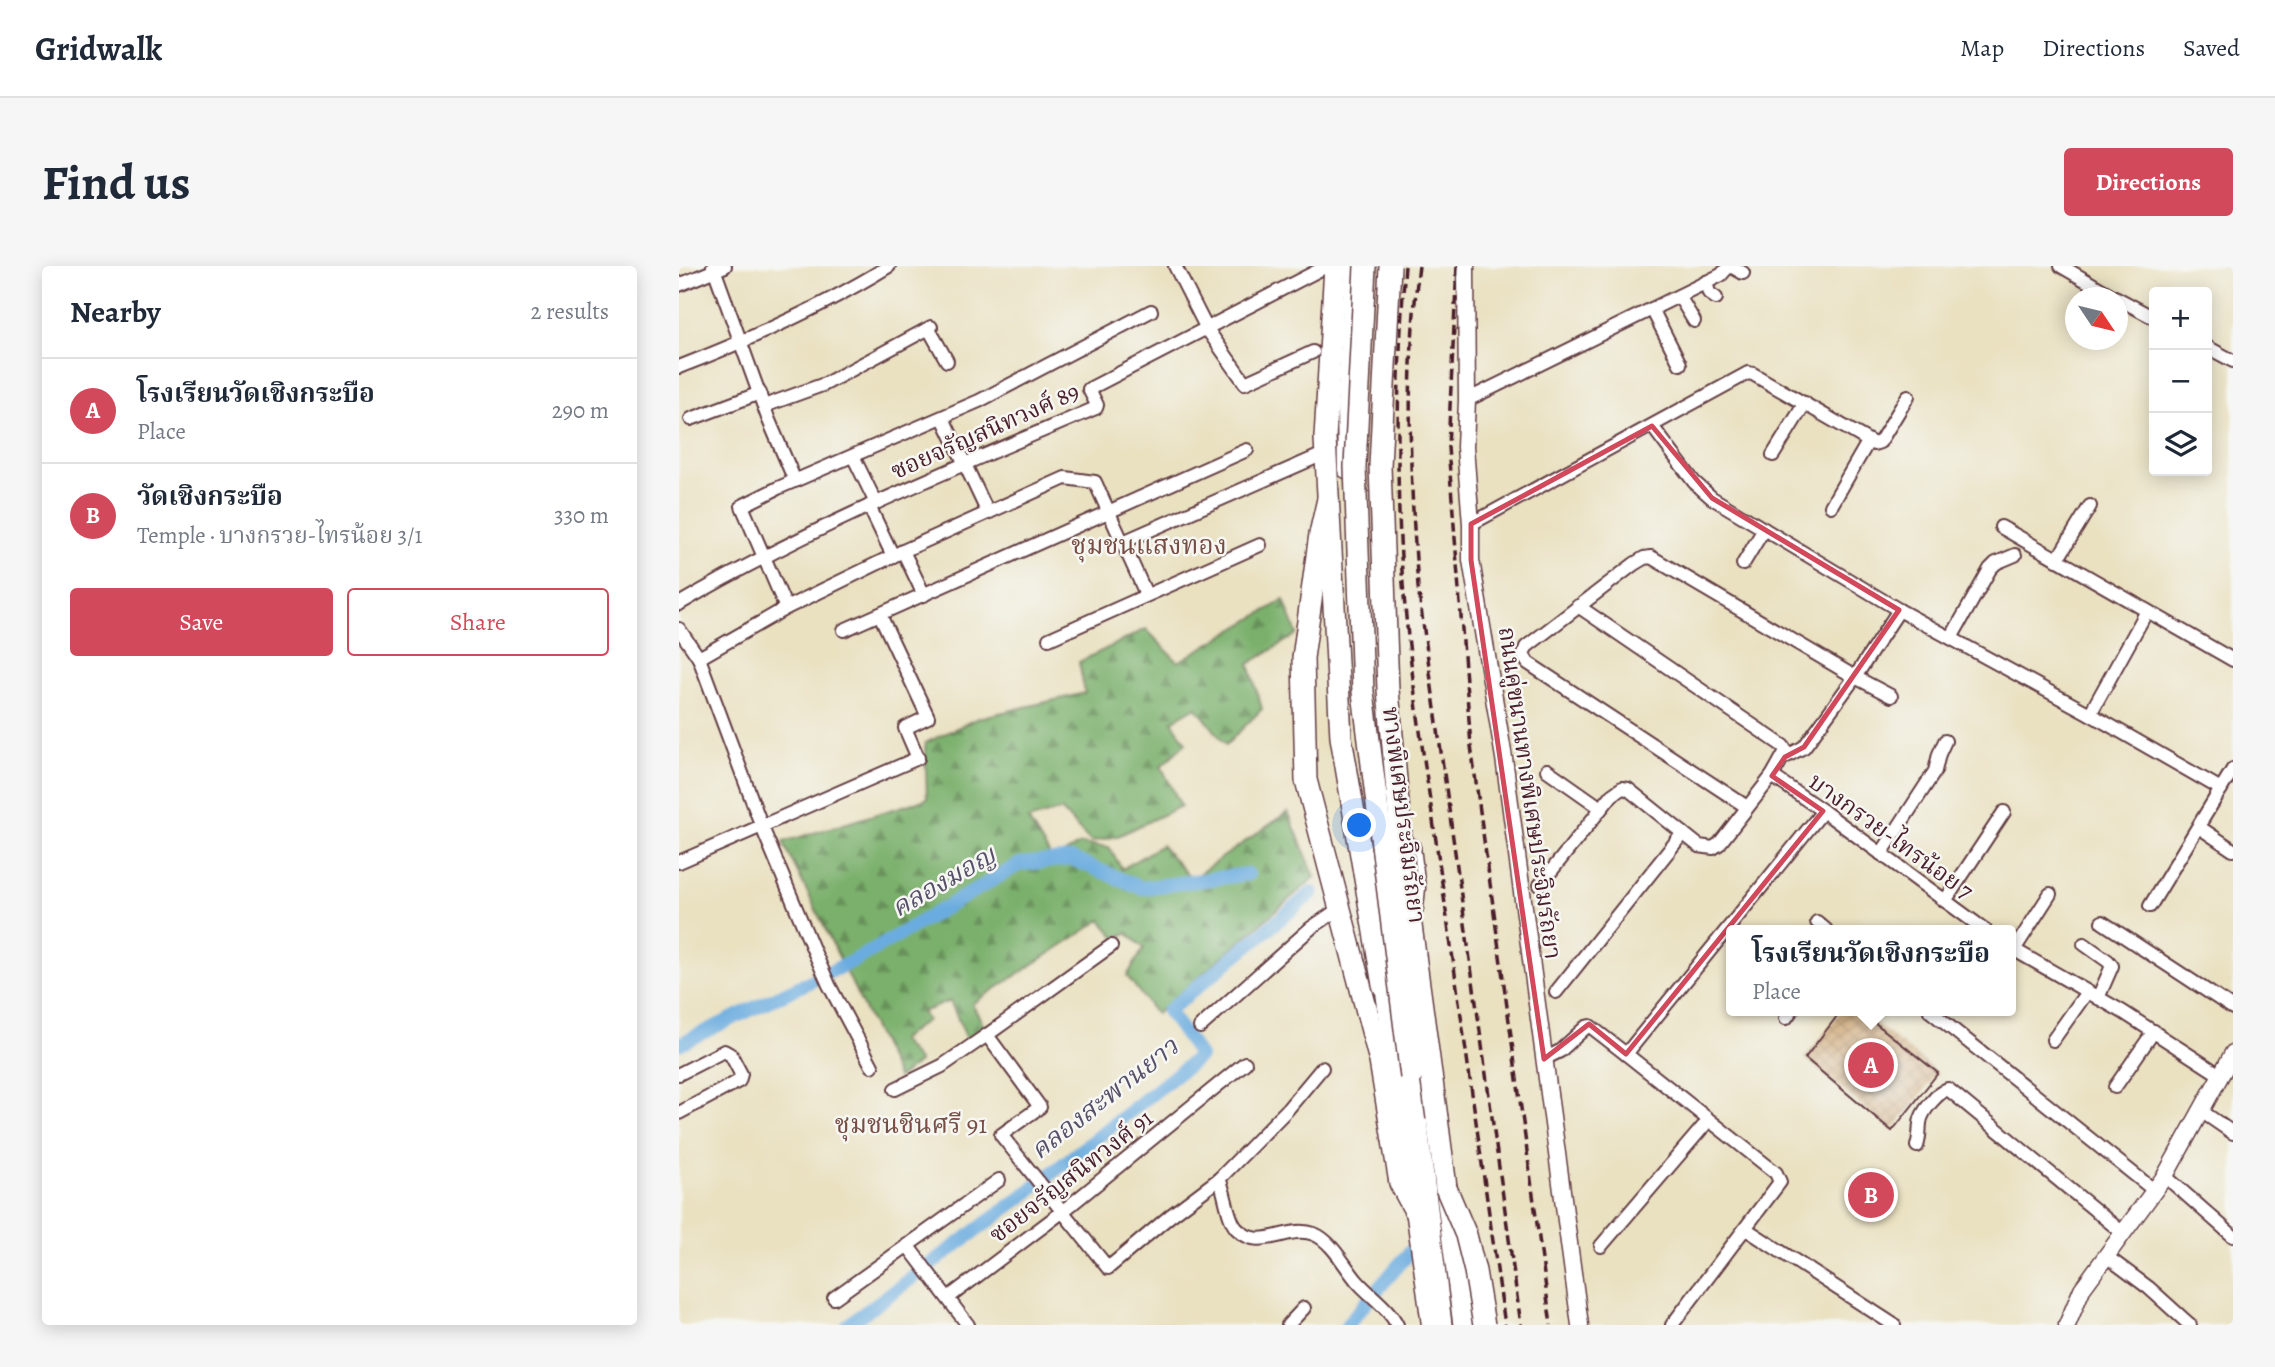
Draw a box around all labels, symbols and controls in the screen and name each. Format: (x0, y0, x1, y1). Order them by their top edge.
text: Gridwalk (35, 26, 162, 71)
text: Map (1960, 32, 2004, 64)
text: Directions (2042, 32, 2145, 64)
text: Saved (2183, 32, 2240, 64)
button: Directions (2064, 148, 2233, 216)
text: Find us (42, 149, 190, 216)
north arrow (2065, 287, 2128, 350)
map controls (2149, 287, 2212, 476)
button: + (2149, 287, 2212, 350)
text: Nearby (70, 292, 161, 332)
text: 2 results (531, 296, 609, 327)
button: − (2149, 350, 2212, 413)
street label: ซอยจรัญสนิทวงศ์ 89 (886, 375, 1084, 487)
text: โรงเรียนวัดเชิงกระบือ (137, 376, 375, 411)
text: A (86, 395, 100, 426)
text: 290 m (552, 395, 609, 426)
button: layers (2149, 413, 2212, 476)
text: Place (137, 416, 186, 447)
text: วัดเชิงกระบือ (137, 479, 283, 514)
text: B (86, 500, 100, 531)
text: 330 m (554, 500, 609, 531)
text: Temple · บางกรวย-ไทรน้อย 3/1 (137, 520, 422, 551)
district label: ชุมชนแสงทอง (1071, 528, 1227, 563)
button: Save (70, 588, 333, 656)
button: Share (347, 588, 609, 656)
street label: ถนนคู่ขนานทางพิเศษประจิมรัถยา (1491, 625, 1569, 961)
street label: ทางพิเศษประจิมรัถยา (1375, 705, 1433, 925)
street label: บางกรวย-ไทรน้อย 7 (1802, 764, 1982, 907)
your location (1342, 808, 1376, 842)
water label: คลองมอญ (885, 837, 1003, 925)
popup (1726, 925, 2016, 1016)
text: โรงเรียนวัดเชิงกระบือ (1752, 936, 1990, 971)
text: Place (1752, 976, 1801, 1007)
water label: คลองสะพานยาว (1023, 1029, 1187, 1167)
pin: A (1848, 1039, 1894, 1091)
street label: ซอยจรัญสนิทวงศ์ 91 (983, 1102, 1159, 1250)
district label: ชุมชนชินศรี 91 (835, 1107, 987, 1142)
pin: B (1848, 1169, 1894, 1221)

